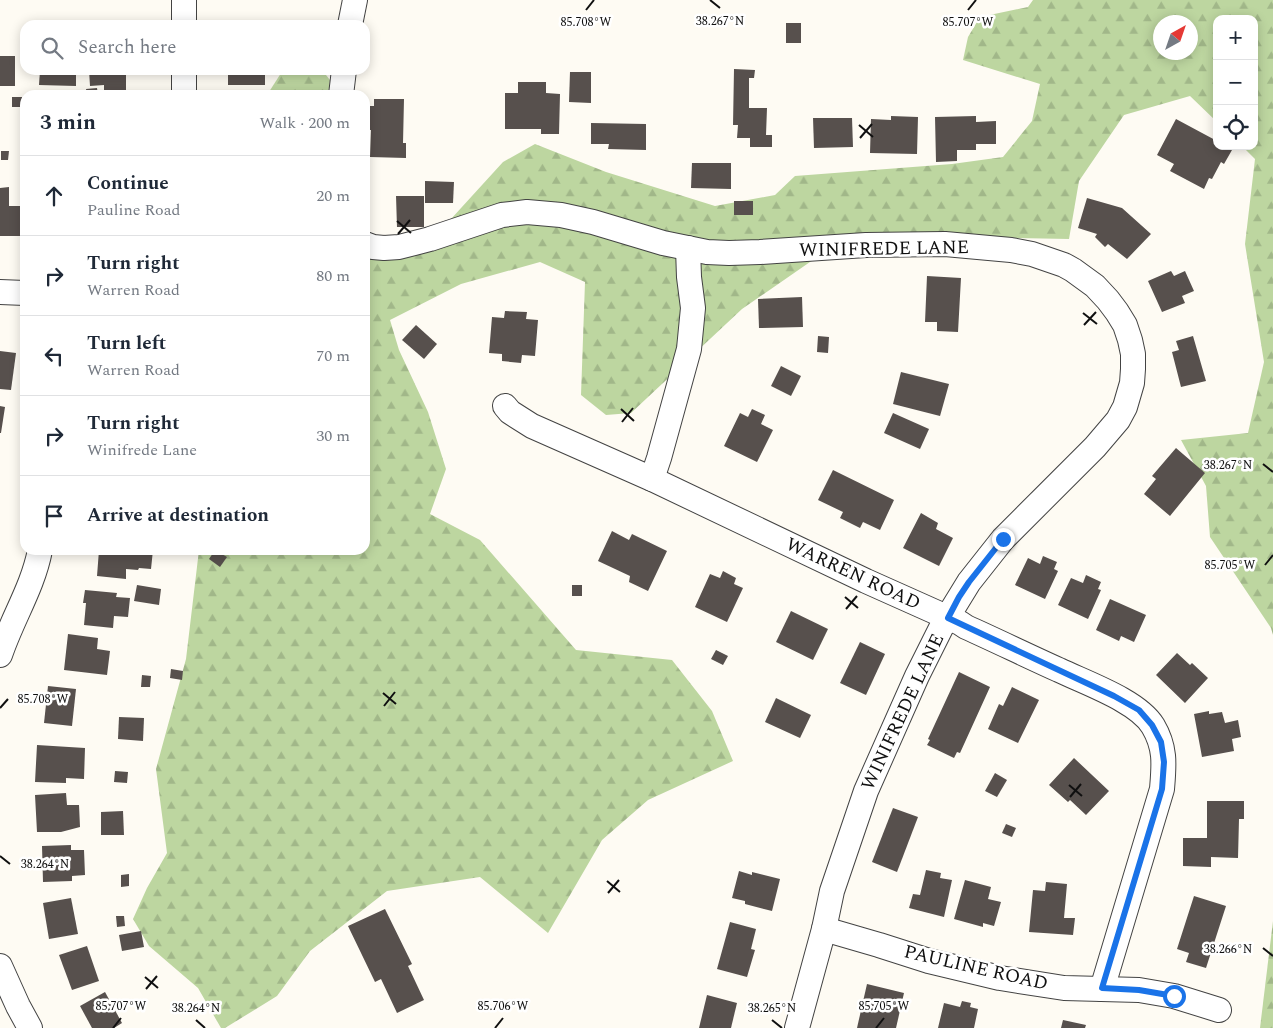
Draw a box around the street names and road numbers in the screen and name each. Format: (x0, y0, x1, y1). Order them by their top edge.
street label: WINIFREDE LANE (799, 233, 969, 265)
street label: WARREN ROAD (781, 530, 925, 618)
street label: WINIFREDE LANE (854, 629, 952, 795)
street label: PAULINE ROAD (901, 937, 1051, 999)

